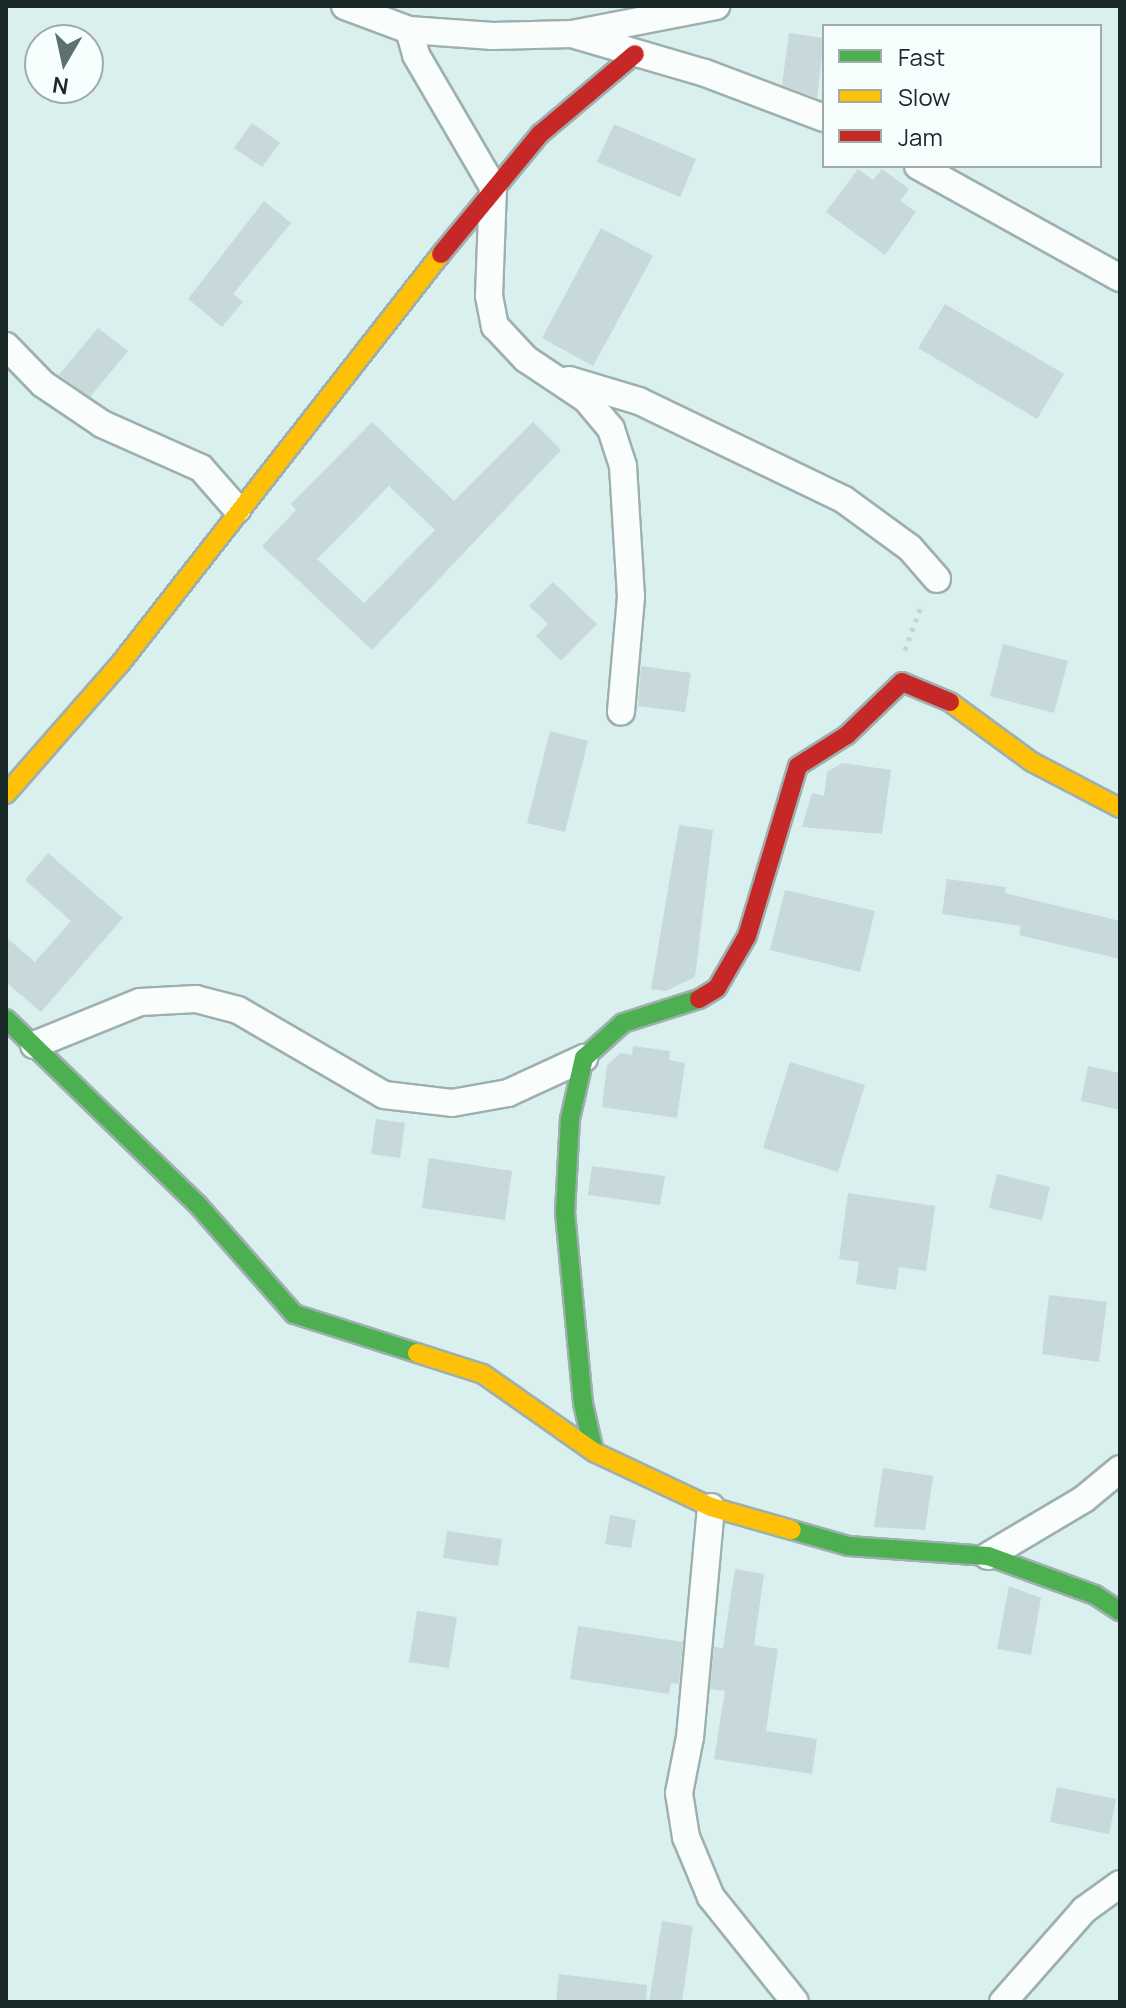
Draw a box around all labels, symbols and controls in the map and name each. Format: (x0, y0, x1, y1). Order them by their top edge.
north arrow (24, 24, 104, 104)
legend (822, 24, 1102, 168)
text: Fast (898, 40, 945, 73)
text: N (50, 70, 71, 102)
text: Slow (898, 80, 951, 113)
text: Jam (898, 120, 943, 153)

